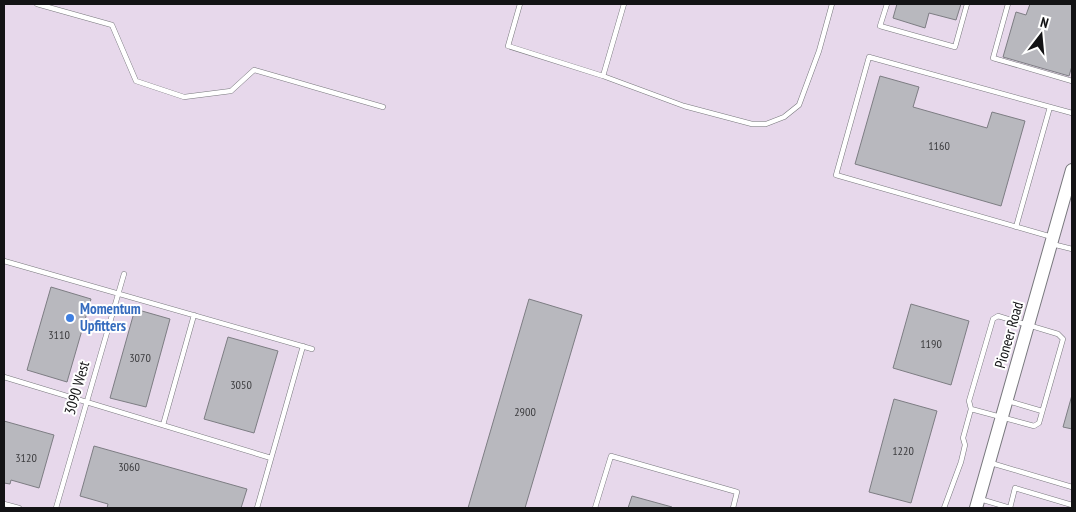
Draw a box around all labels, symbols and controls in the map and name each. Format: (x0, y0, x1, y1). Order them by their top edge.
north arrow (1016, 10, 1066, 60)
text: N (1038, 13, 1051, 32)
house number: 1160 (928, 138, 950, 153)
place label: Momentum Upfitters (80, 299, 141, 335)
street label: Pioneer Road (990, 299, 1027, 370)
marker: Momentum Upfitters (64, 312, 76, 324)
house number: 3110 (48, 327, 70, 342)
house number: 1190 (920, 336, 942, 351)
house number: 3070 (129, 350, 151, 365)
street label: 3090 West (60, 359, 93, 417)
house number: 3050 (230, 377, 252, 392)
house number: 2900 (514, 404, 536, 419)
house number: 1220 (892, 443, 914, 458)
house number: 3120 (15, 450, 37, 465)
house number: 3060 (118, 459, 140, 474)

